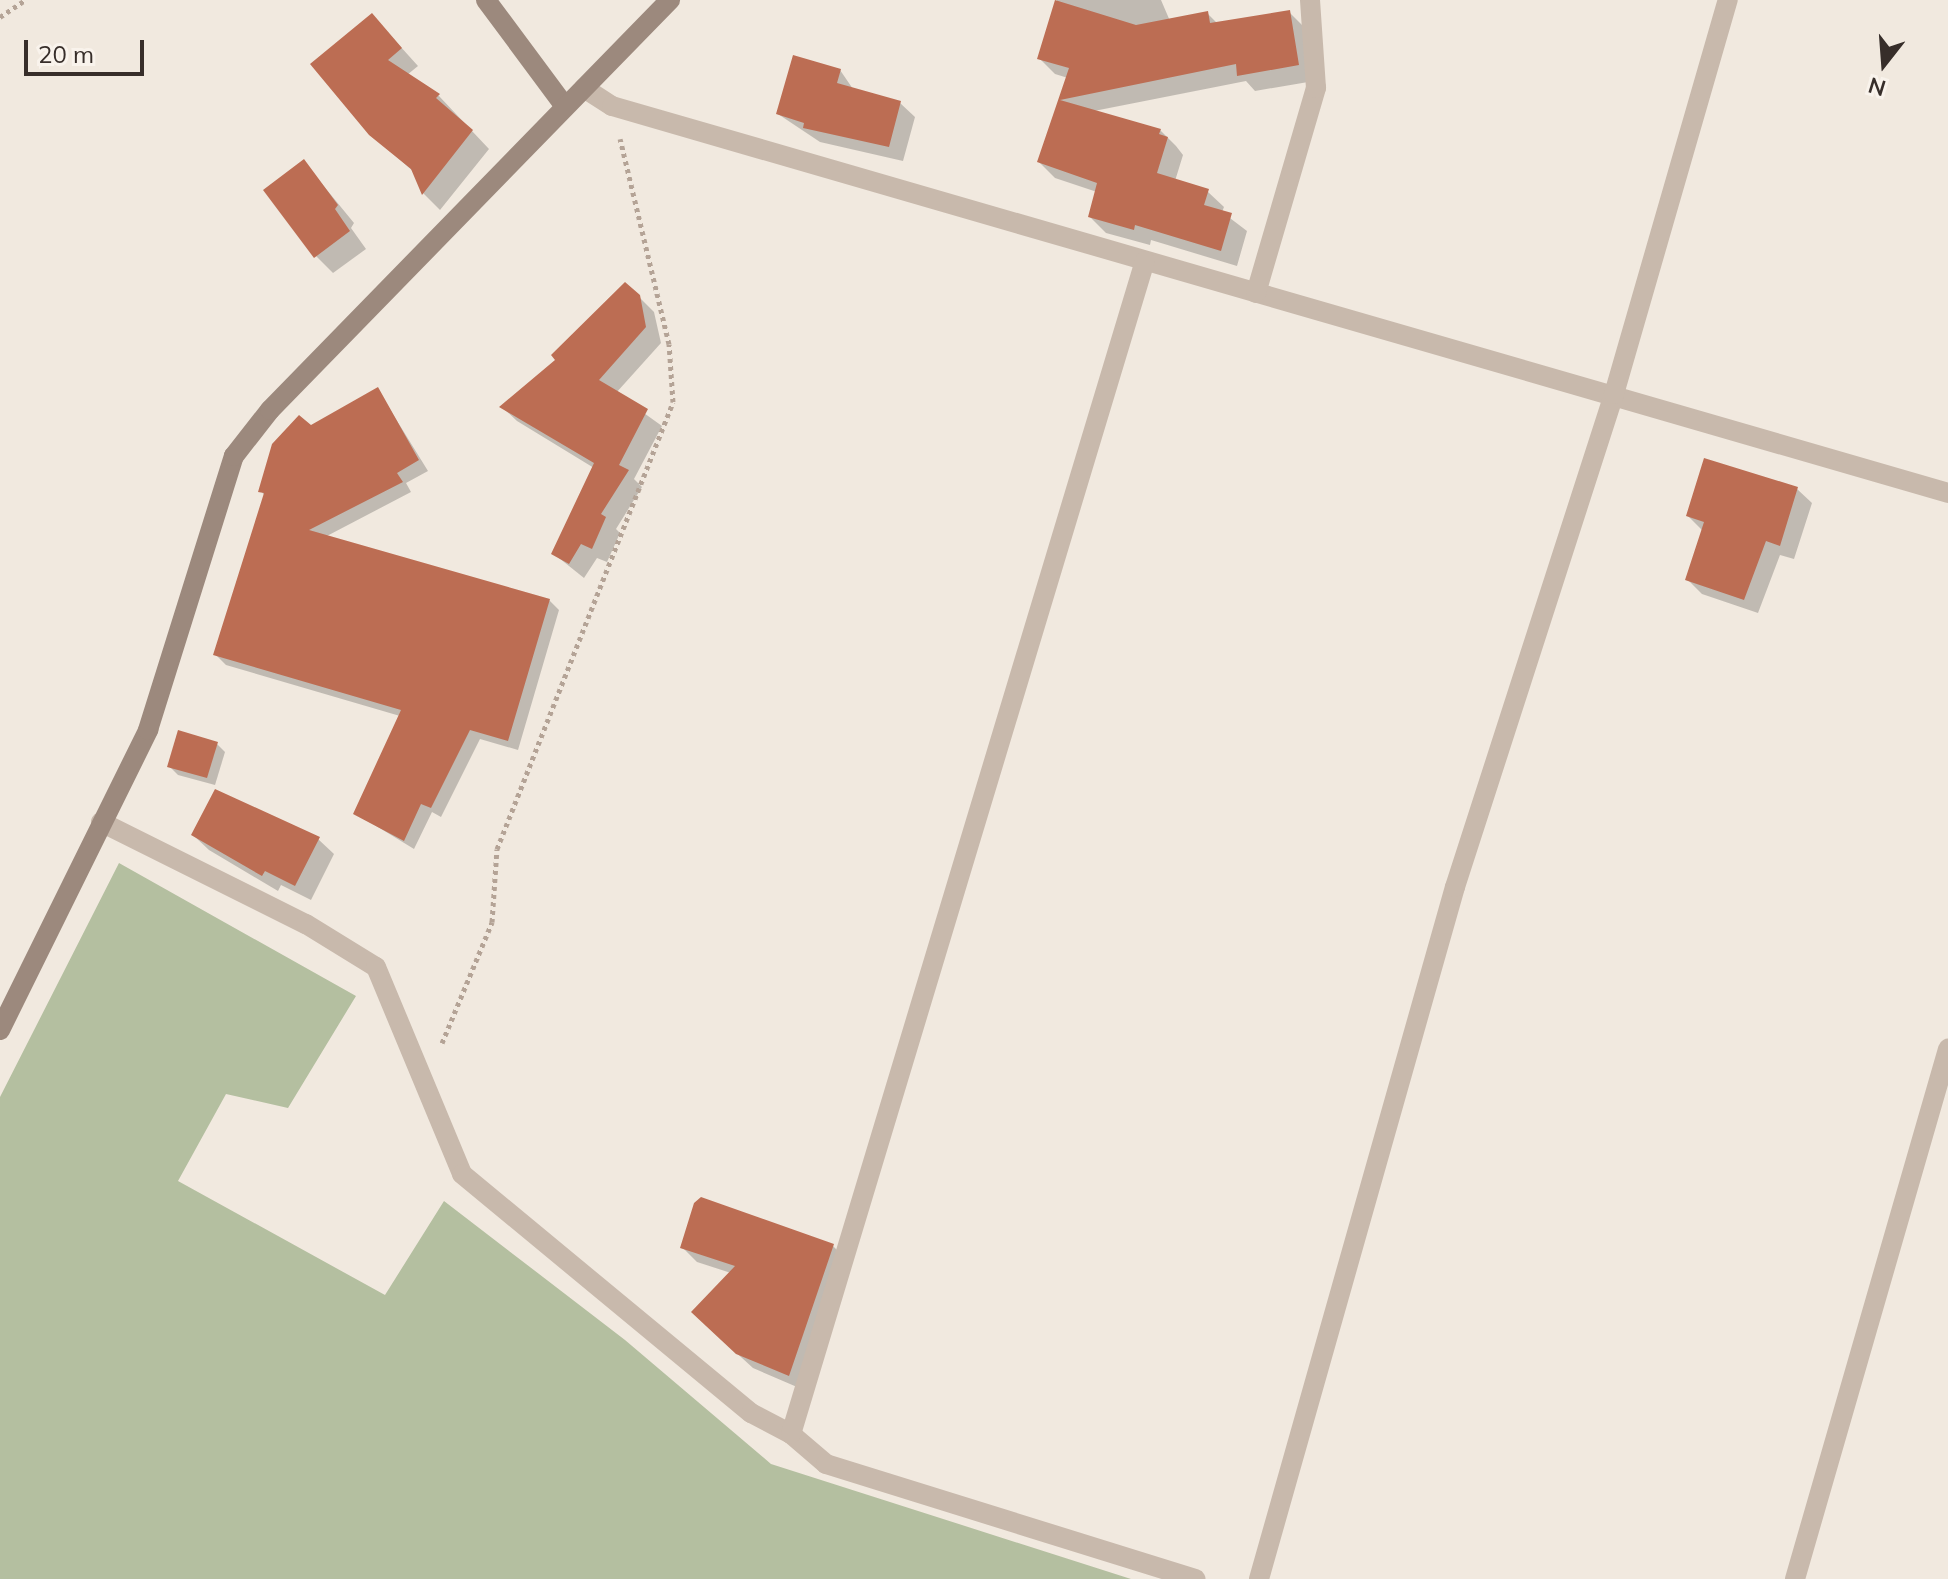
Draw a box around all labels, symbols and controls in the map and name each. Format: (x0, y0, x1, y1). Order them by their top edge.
scale bar (28, 24, 148, 74)
north arrow (1844, 24, 1924, 104)
text: 20 m (38, 39, 94, 69)
text: N (1865, 71, 1889, 103)

